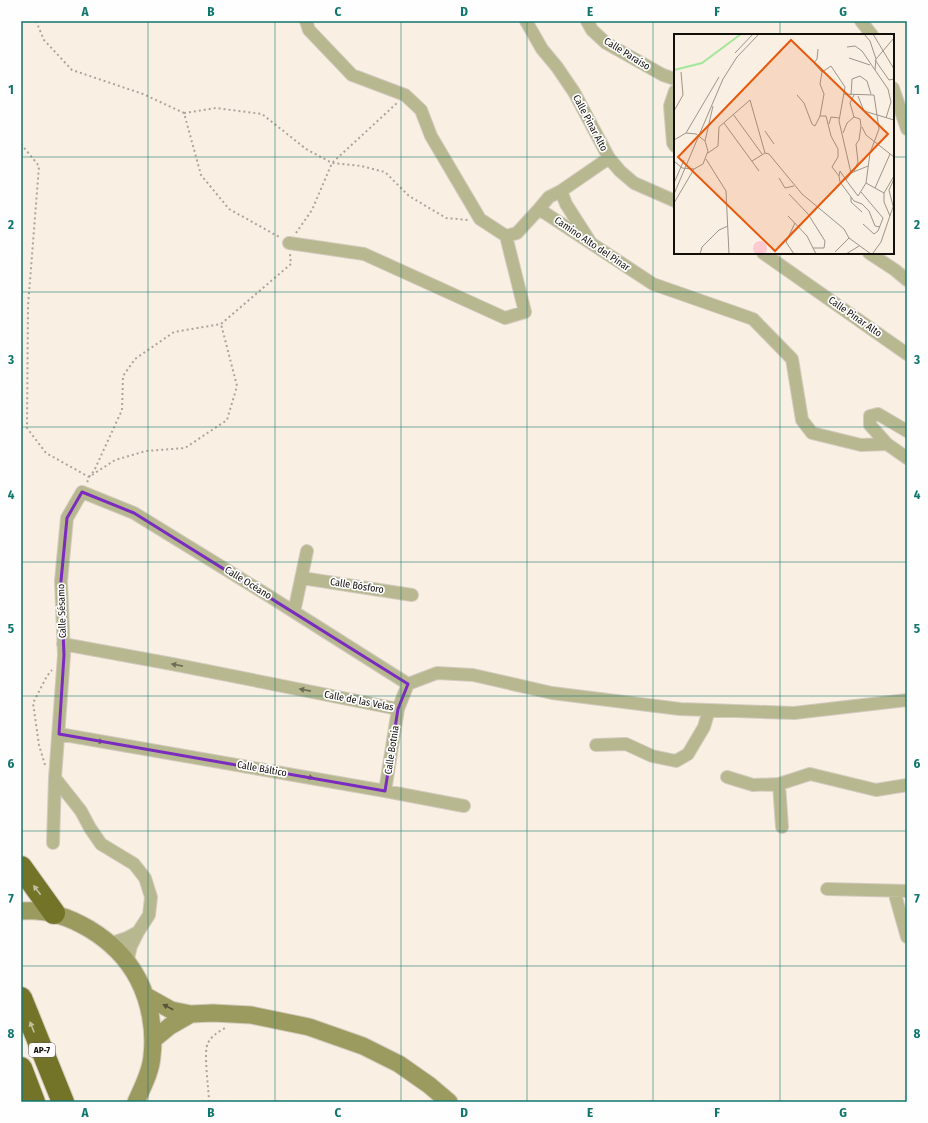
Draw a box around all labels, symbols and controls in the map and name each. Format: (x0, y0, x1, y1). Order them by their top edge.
text: A (80, 4, 89, 19)
text: B (207, 4, 215, 19)
text: C (335, 4, 342, 19)
text: D (460, 4, 468, 19)
text: E (587, 4, 593, 19)
text: F (714, 4, 720, 19)
text: G (839, 4, 847, 19)
street label: Calle Paraíso (602, 34, 653, 73)
inset map (674, 34, 894, 254)
text: 1 (8, 82, 14, 97)
text: 1 (914, 82, 920, 97)
street label: Calle Pinar Alto (570, 93, 610, 153)
street label: Camino Alto del Pinar (552, 214, 632, 274)
text: 2 (7, 217, 14, 232)
text: 2 (913, 217, 920, 232)
street label: Calle Pinar Alto (826, 294, 884, 340)
text: 3 (7, 352, 14, 367)
text: 3 (913, 352, 920, 367)
text: 4 (8, 487, 15, 502)
text: 4 (914, 487, 921, 502)
street label: Calle Océano (222, 564, 274, 602)
street label: Calle Bósforo (329, 576, 385, 596)
street label: Calle Sésamo (55, 584, 69, 638)
text: 5 (8, 621, 14, 636)
text: 5 (914, 621, 920, 636)
one-way arrow (171, 661, 184, 667)
one-way arrow (299, 687, 311, 693)
street label: Calle de las Velas (323, 688, 395, 714)
street label: Calle Botnia (382, 725, 402, 775)
one-way arrow (91, 738, 104, 744)
text: 6 (8, 756, 15, 771)
text: 6 (914, 756, 921, 771)
street label: Calle Báltico (236, 759, 288, 779)
one-way arrow (302, 774, 315, 780)
one-way arrow (33, 885, 41, 896)
text: 7 (8, 891, 14, 906)
text: 7 (914, 891, 920, 906)
one-way arrow (162, 1004, 174, 1010)
one-way arrow (29, 1020, 35, 1032)
text: 8 (8, 1026, 15, 1041)
text: 8 (914, 1026, 921, 1041)
road number: AP-7 (29, 1043, 55, 1057)
text: A (80, 1105, 89, 1120)
text: B (207, 1105, 215, 1120)
text: C (335, 1105, 342, 1120)
text: D (460, 1105, 468, 1120)
text: E (587, 1105, 593, 1120)
text: F (714, 1105, 720, 1120)
text: G (839, 1105, 847, 1120)

